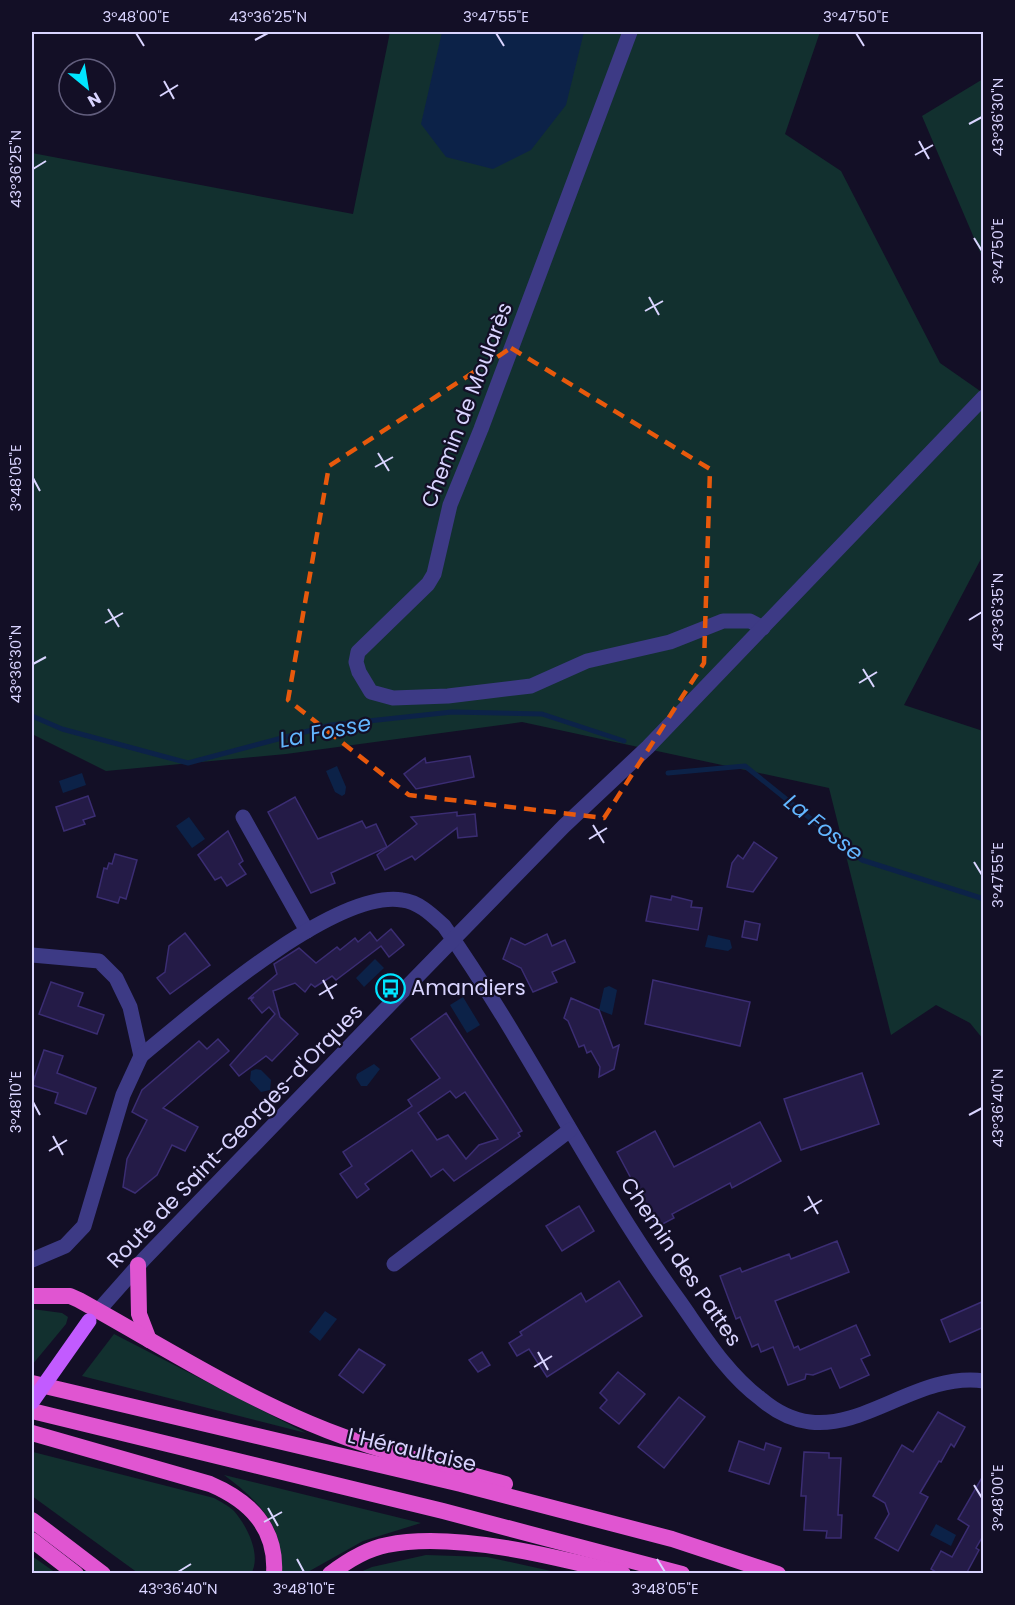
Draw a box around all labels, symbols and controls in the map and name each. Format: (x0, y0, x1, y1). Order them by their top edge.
text: 3°48'00"E (102, 6, 170, 27)
text: 43°36'25"N (229, 6, 307, 27)
text: 3°47'55"E (463, 6, 529, 27)
text: 3°47'50"E (823, 6, 889, 27)
north arrow (57, 57, 117, 117)
text: 43°36'30"N (987, 78, 1008, 156)
text: N (83, 87, 105, 113)
text: 43°36'25"N (5, 130, 26, 208)
text: 3°47'50"E (987, 218, 1008, 284)
street label: Chemin de Moularès (414, 298, 519, 512)
text: 3°48'05"E (5, 444, 26, 512)
text: 43°36'35"N (987, 573, 1008, 651)
text: 43°36'30"N (5, 625, 26, 703)
water label: La Fosse (277, 707, 374, 756)
water label: La Fosse (778, 787, 870, 868)
text: 3°47'55"E (987, 842, 1008, 908)
bus stop icon: Amandiers (374, 972, 406, 1004)
place label: Amandiers (411, 973, 526, 1002)
street label: Route de Saint-Georges-d'Orques (100, 997, 369, 1274)
text: 43°36'40"N (987, 1069, 1008, 1147)
text: 3°48'10"E (5, 1071, 26, 1133)
street label: Chemin des Pattes (614, 1172, 749, 1352)
street label: L'Héraultaise (345, 1421, 479, 1478)
text: 3°48'00"E (987, 1464, 1008, 1532)
text: 43°36'40"N (139, 1578, 217, 1599)
text: 3°48'10"E (273, 1578, 335, 1599)
text: 3°48'05"E (631, 1578, 699, 1599)

